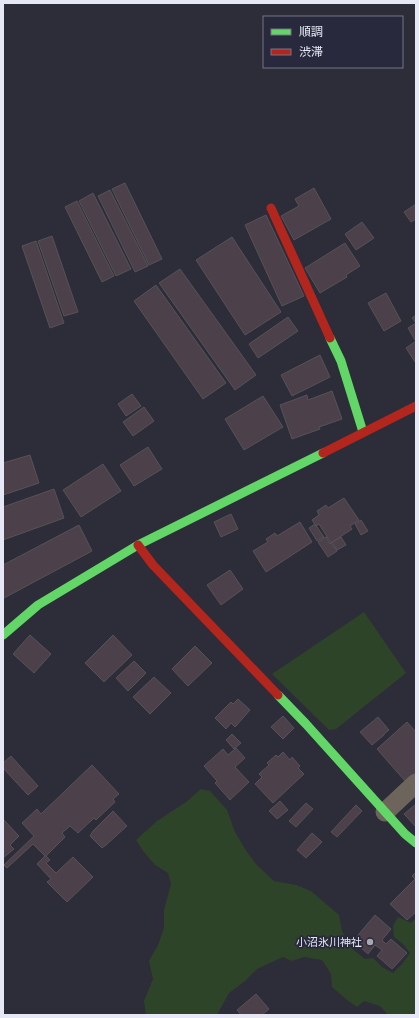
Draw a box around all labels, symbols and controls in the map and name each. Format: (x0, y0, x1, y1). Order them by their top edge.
legend (263, 16, 403, 68)
text: 順調 (299, 23, 323, 40)
text: 渋滞 (299, 43, 323, 60)
place label: 小沼氷川神社 (296, 934, 362, 950)
marker: 小沼氷川神社 (365, 937, 375, 947)

